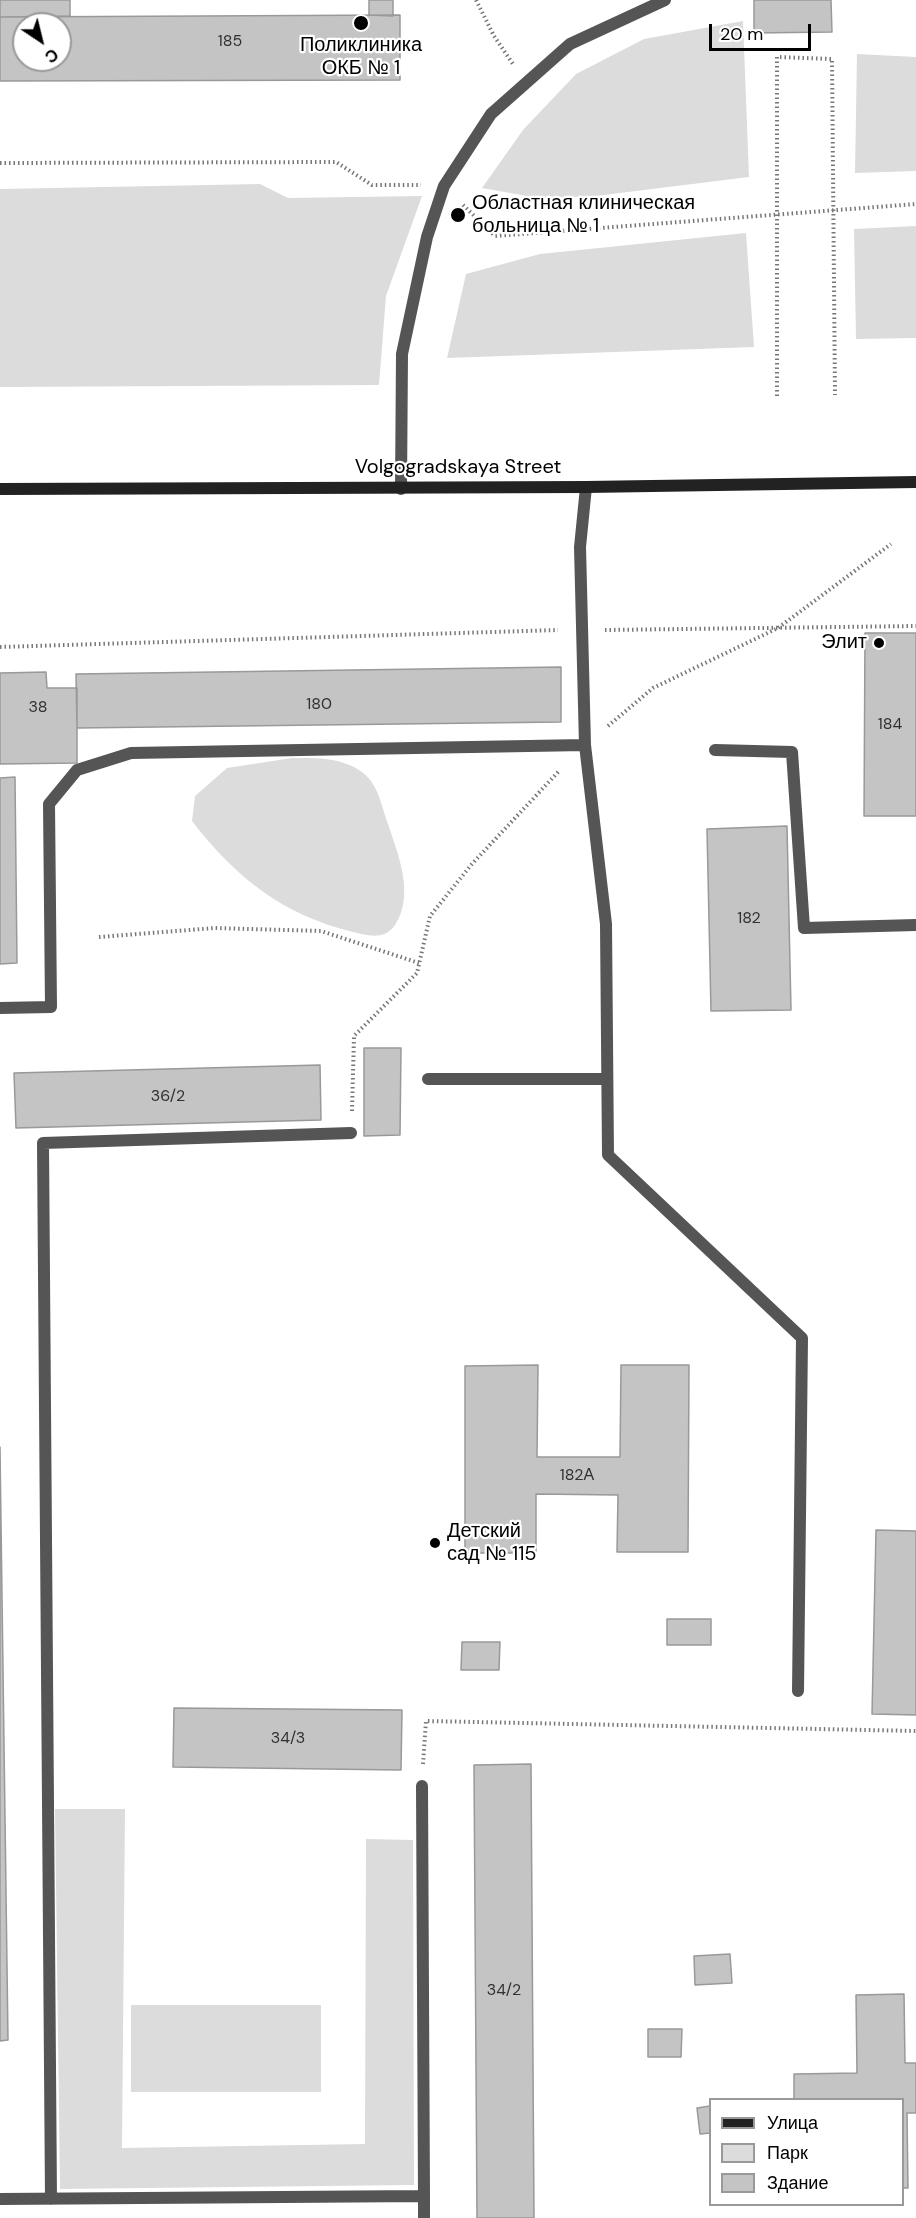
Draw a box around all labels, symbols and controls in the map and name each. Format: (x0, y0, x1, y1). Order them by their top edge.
north arrow (12, 12, 72, 72)
scale bar (712, 12, 814, 50)
marker: Поликлиника ОКБ № 1 (352, 14, 370, 32)
text: 20 m (720, 22, 763, 46)
house number: 185 (218, 32, 242, 52)
place label: Поликлиника ОКБ № 1 (300, 34, 422, 81)
text: С (41, 44, 62, 67)
place label: Областная клиническая больница № 1 (472, 192, 695, 239)
marker: Областная клиническая больница № 1 (449, 206, 467, 224)
street label: Volgogradskaya Street (355, 456, 561, 480)
place label: Элит (821, 631, 867, 655)
marker: Элит (872, 636, 886, 650)
house number: 180 (306, 695, 332, 715)
house number: 38 (28, 698, 48, 718)
house number: 184 (878, 715, 902, 735)
house number: 182 (737, 909, 761, 929)
house number: 36/2 (151, 1087, 185, 1107)
house number: 182А (560, 1466, 594, 1486)
place label: Детский сад № 115 (447, 1520, 537, 1567)
marker: Детский сад № 115 (428, 1536, 442, 1550)
house number: 34/3 (271, 1729, 305, 1749)
house number: 34/2 (487, 1981, 521, 2001)
legend (709, 2098, 904, 2206)
text: Улица (767, 2111, 818, 2135)
text: Парк (767, 2141, 808, 2165)
text: Здание (767, 2171, 828, 2195)

